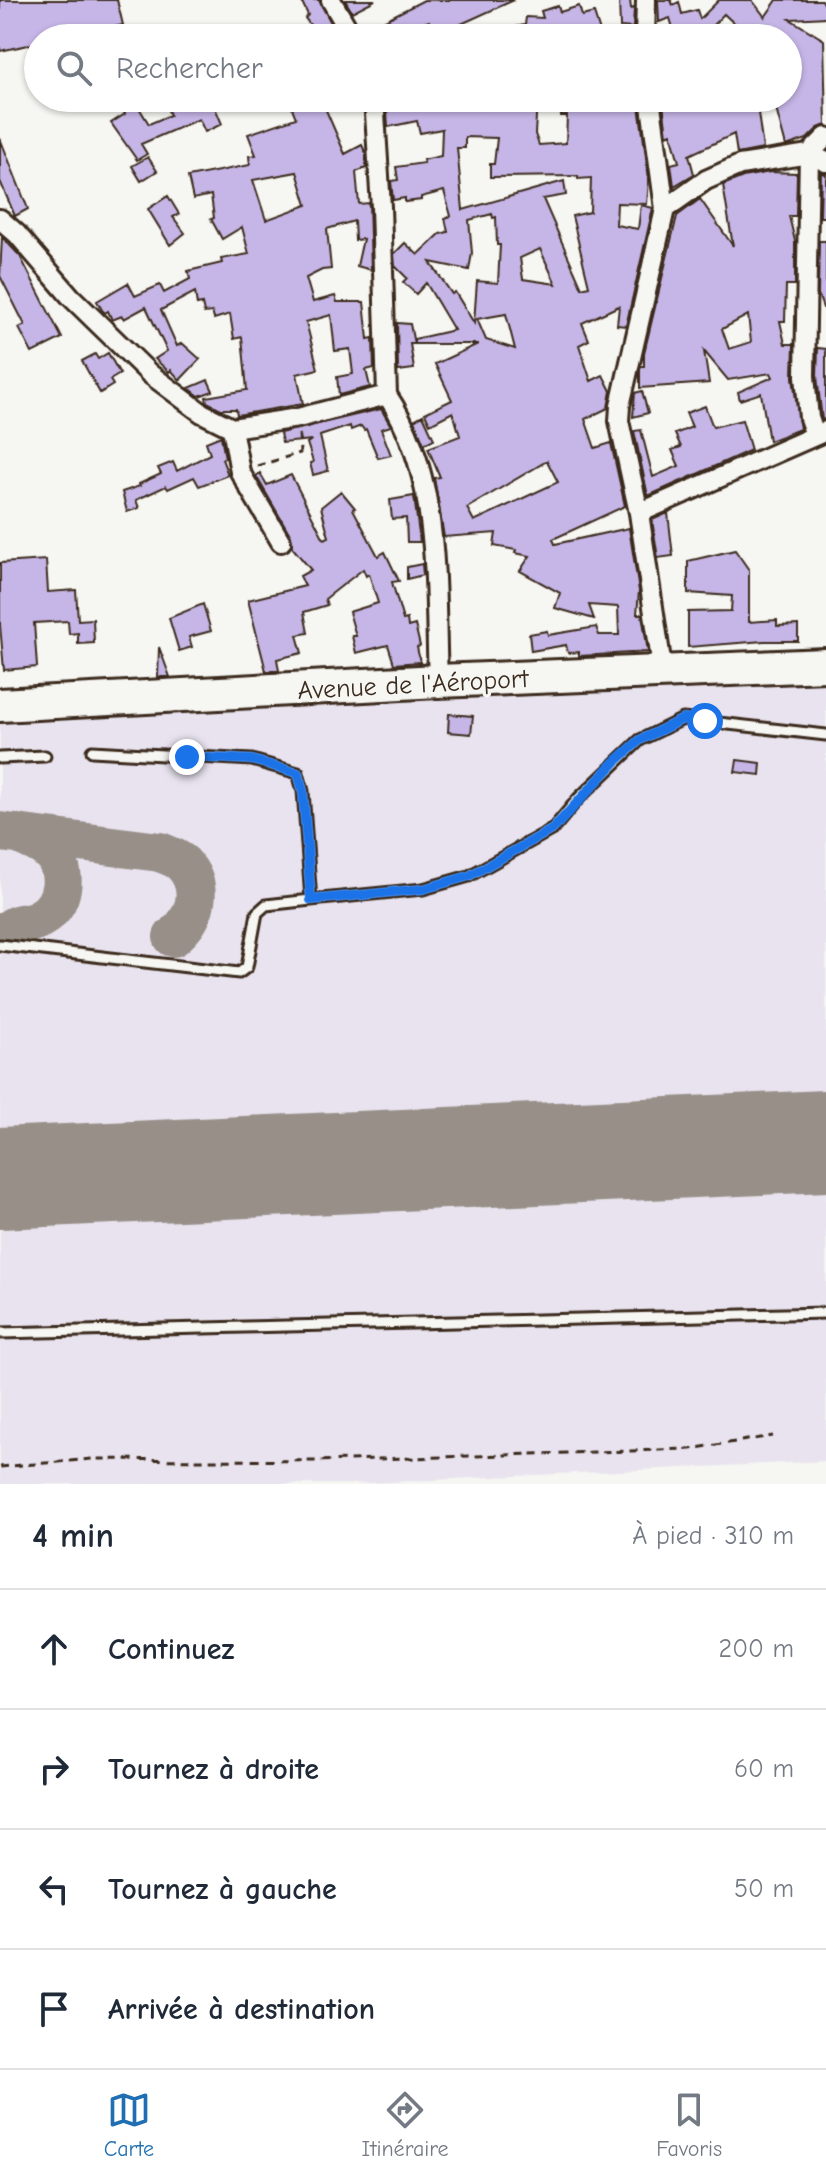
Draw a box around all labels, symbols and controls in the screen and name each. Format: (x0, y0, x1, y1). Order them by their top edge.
search box (24, 24, 802, 112)
icon: search (52, 46, 96, 90)
text: Rechercher (116, 51, 263, 86)
street label: Avenue de l'Aéroport (297, 664, 531, 706)
route start (687, 703, 723, 739)
route end (169, 739, 205, 775)
text: 4 min (32, 1516, 114, 1556)
text: À pied · 310 m (632, 1521, 794, 1551)
icon: ahead (32, 1627, 76, 1671)
text: Continuez (108, 1632, 234, 1667)
text: 200 m (719, 1634, 794, 1664)
icon: right (32, 1747, 76, 1791)
text: Tournez à droite (108, 1752, 319, 1787)
text: 60 m (734, 1754, 794, 1784)
icon: left (32, 1867, 76, 1911)
text: Tournez à gauche (108, 1872, 337, 1907)
text: 50 m (734, 1874, 794, 1904)
icon: arrive (32, 1987, 76, 2031)
text: Arrivée à destination (108, 1992, 375, 2027)
tab: Carte (104, 2088, 154, 2162)
tab: Itinéraire (362, 2088, 449, 2162)
tab: Favoris (656, 2088, 722, 2162)

